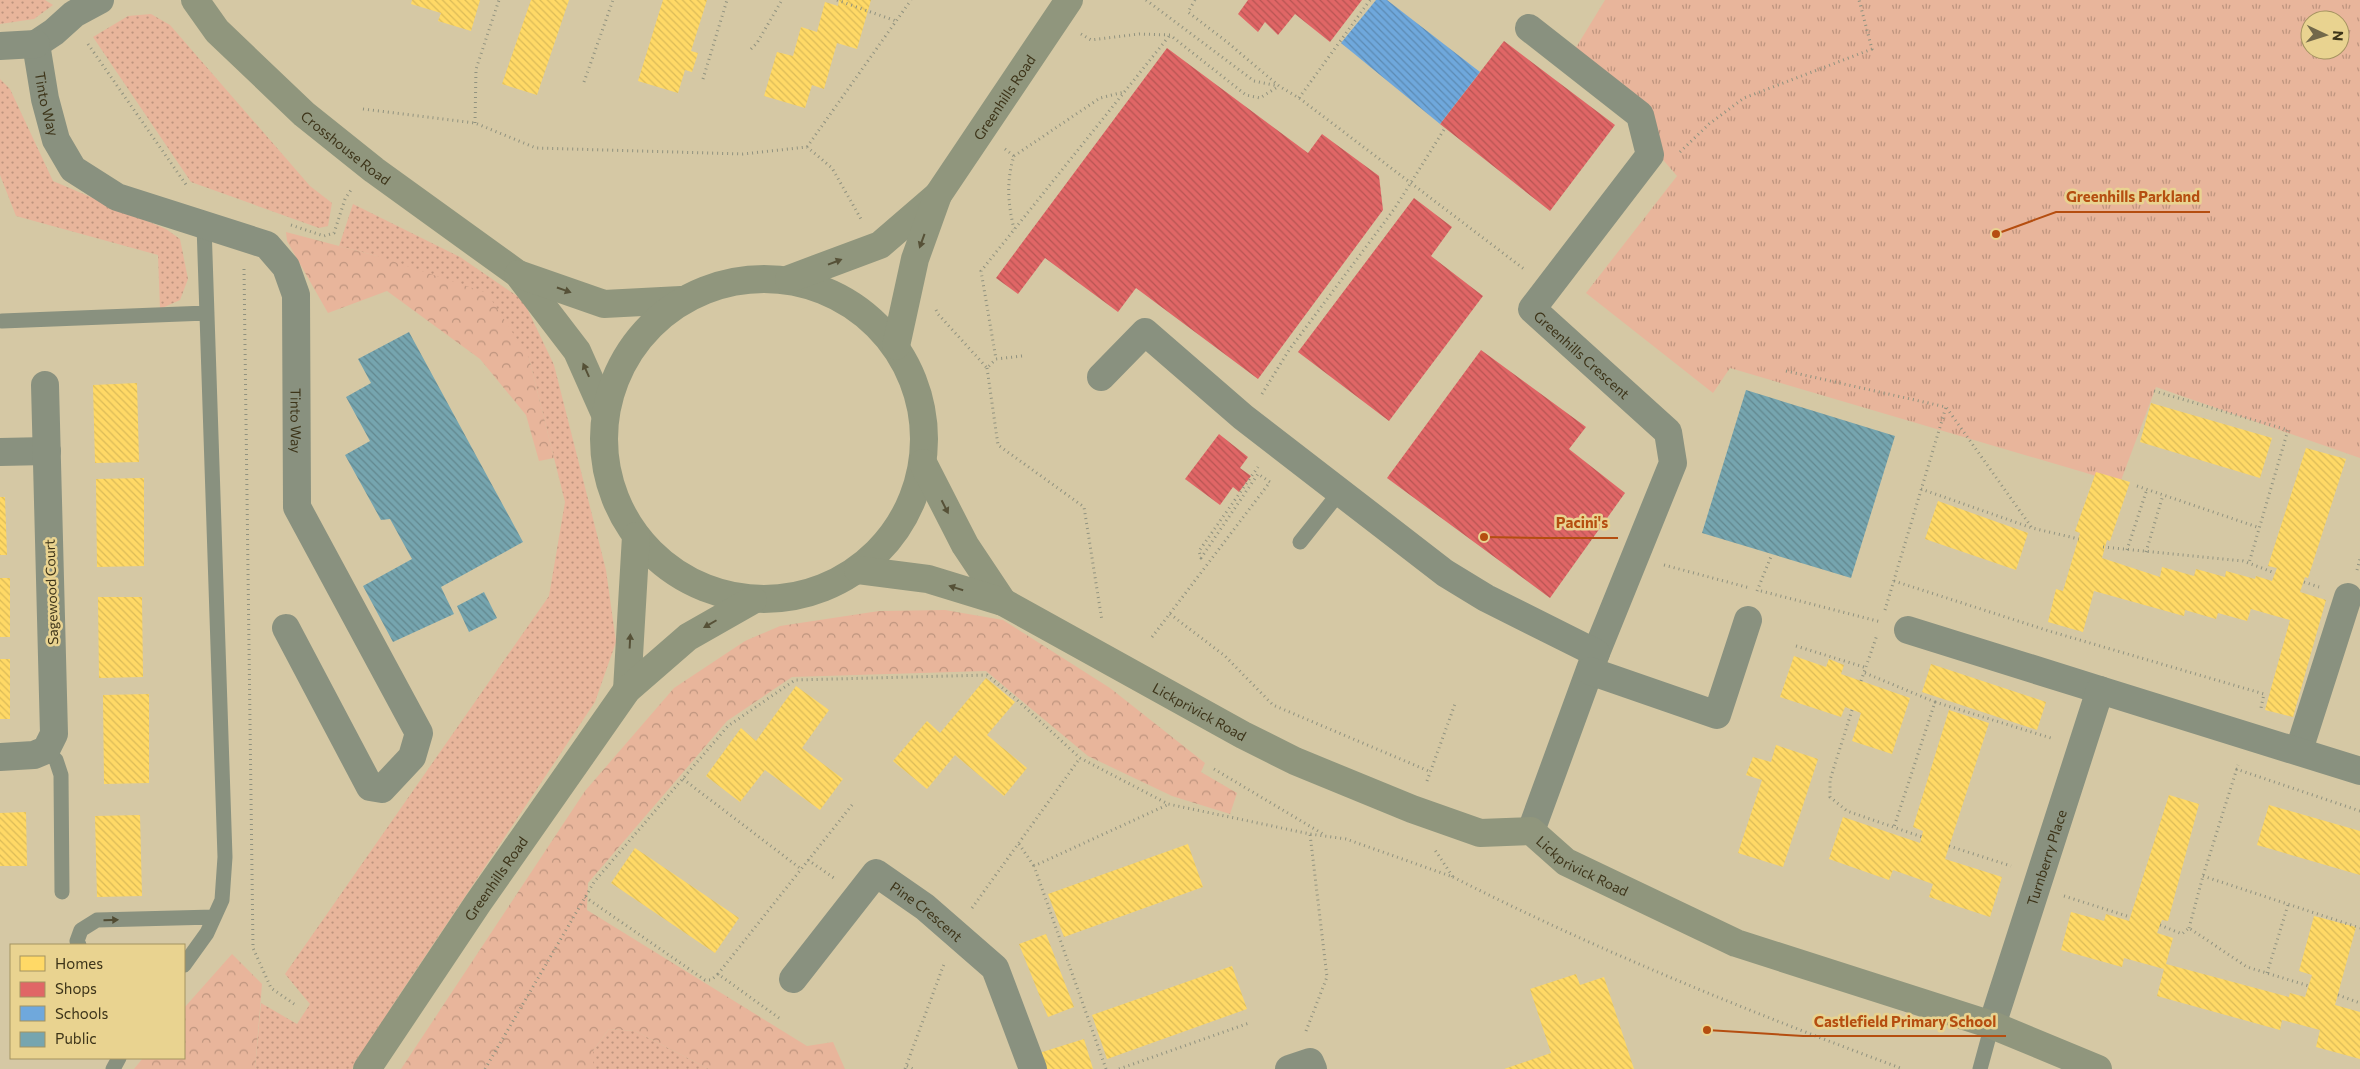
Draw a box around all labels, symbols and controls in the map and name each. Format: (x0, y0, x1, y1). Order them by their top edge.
north arrow (2300, 10, 2350, 60)
text: N (2330, 30, 2347, 42)
street label: Greenhills Road (969, 51, 1038, 143)
street label: Tinto Way (32, 71, 63, 138)
street label: Crosshouse Road (298, 107, 394, 188)
callout: Greenhills Parkland (2056, 182, 2210, 212)
text: Greenhills Parkland (2066, 187, 2200, 205)
one-way arrow (918, 234, 926, 249)
one-way arrow (827, 258, 842, 265)
one-way arrow (556, 287, 571, 294)
street label: Greenhills Crescent (1531, 307, 1634, 402)
one-way arrow (581, 363, 589, 377)
street label: Tinto Way (288, 388, 305, 453)
one-way arrow (941, 500, 949, 514)
callout: Pacini's (1546, 508, 1618, 538)
text: Pacini's (1556, 513, 1608, 531)
street label: Sagewood Court (41, 539, 61, 645)
one-way arrow (949, 583, 964, 591)
one-way arrow (704, 620, 717, 629)
one-way arrow (626, 633, 634, 649)
street label: Lickprivick Road (1150, 678, 1250, 744)
street label: Turnberry Place (2023, 807, 2069, 908)
street label: Lickprivick Road (1533, 832, 1631, 899)
street label: Greenhills Road (460, 833, 531, 924)
street label: Pine Crescent (887, 877, 967, 945)
one-way arrow (103, 916, 119, 924)
legend (10, 944, 185, 1059)
text: Homes (55, 954, 103, 972)
text: Shops (55, 979, 97, 997)
text: Schools (55, 1004, 109, 1022)
callout: Castlefield Primary School (1803, 1006, 2006, 1036)
text: Castlefield Primary School (1814, 1012, 1996, 1030)
text: Public (55, 1029, 97, 1047)

